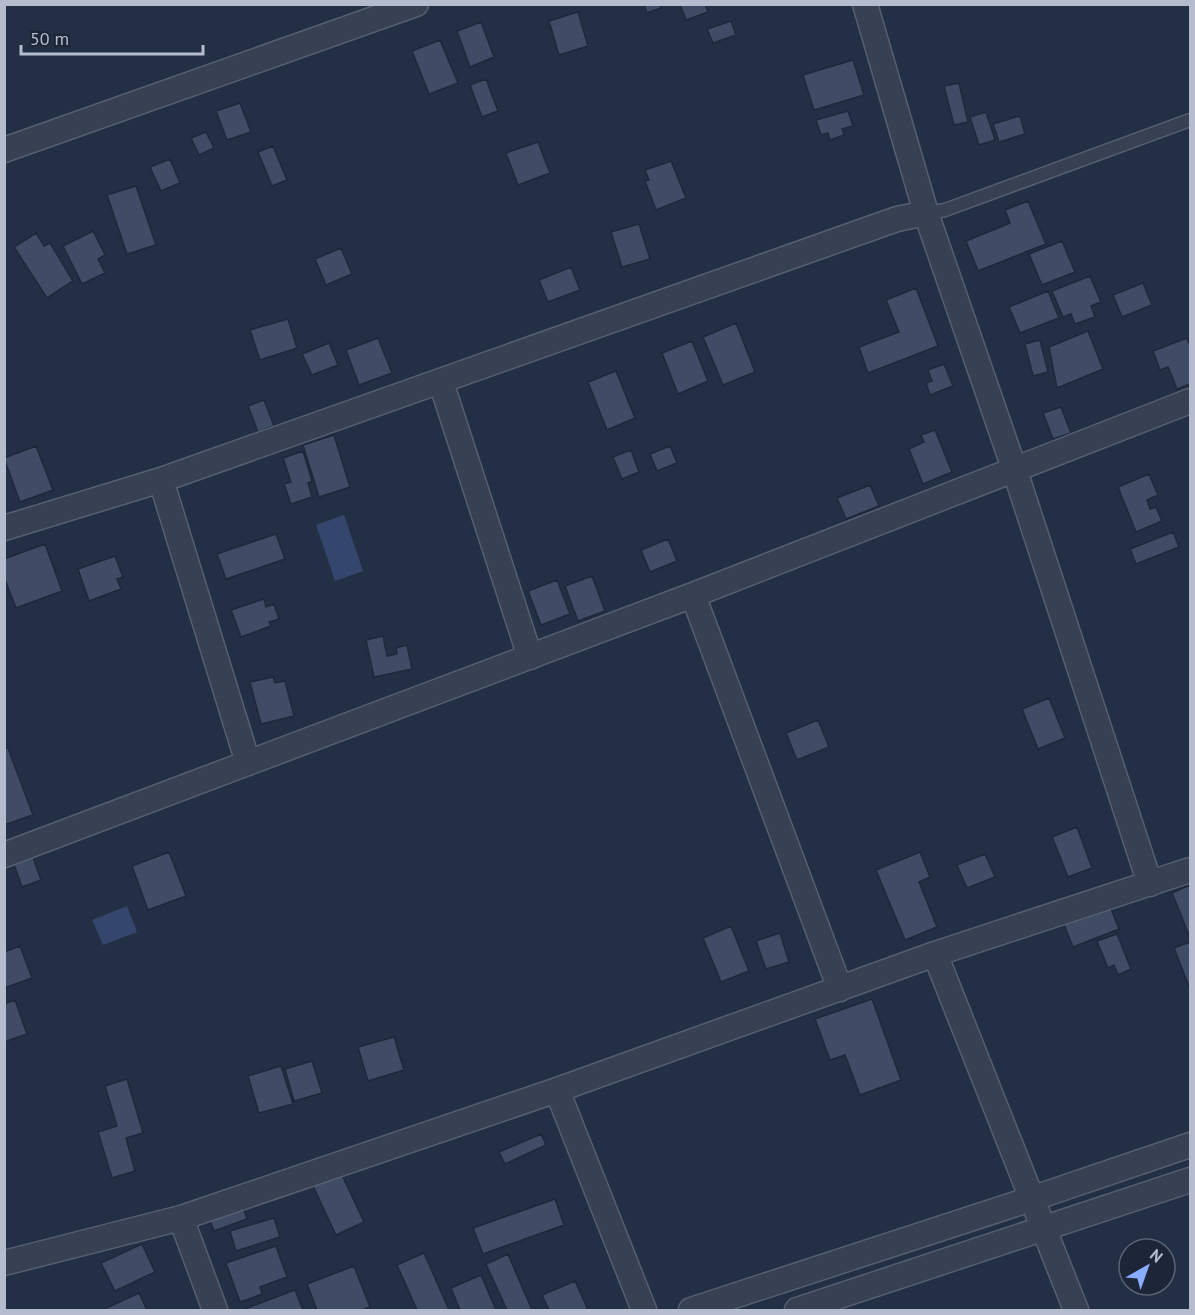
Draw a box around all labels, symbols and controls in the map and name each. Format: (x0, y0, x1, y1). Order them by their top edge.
scale bar (21, 18, 202, 56)
text: 50 m (30, 27, 69, 50)
north arrow (1117, 1237, 1177, 1297)
text: N (1146, 1244, 1167, 1267)

